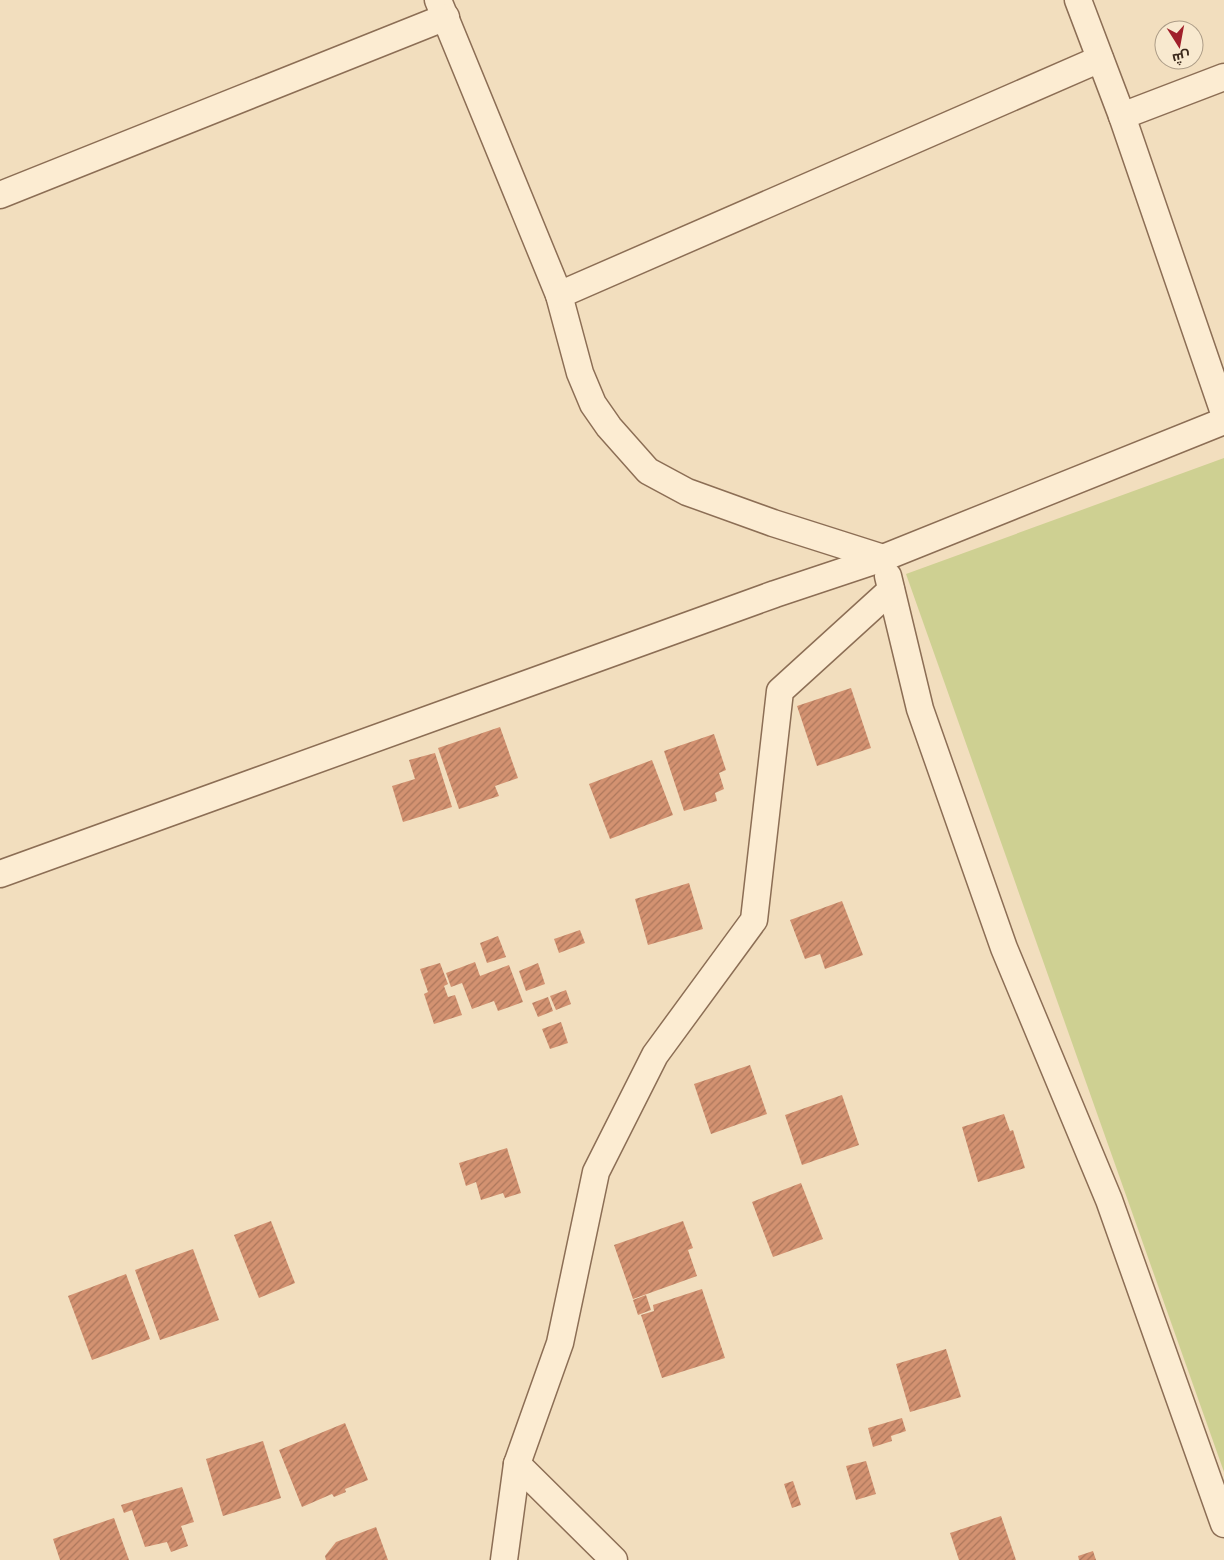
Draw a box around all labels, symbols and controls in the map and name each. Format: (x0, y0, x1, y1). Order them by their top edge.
north arrow (1154, 20, 1204, 70)
text: ش (1171, 47, 1192, 67)

